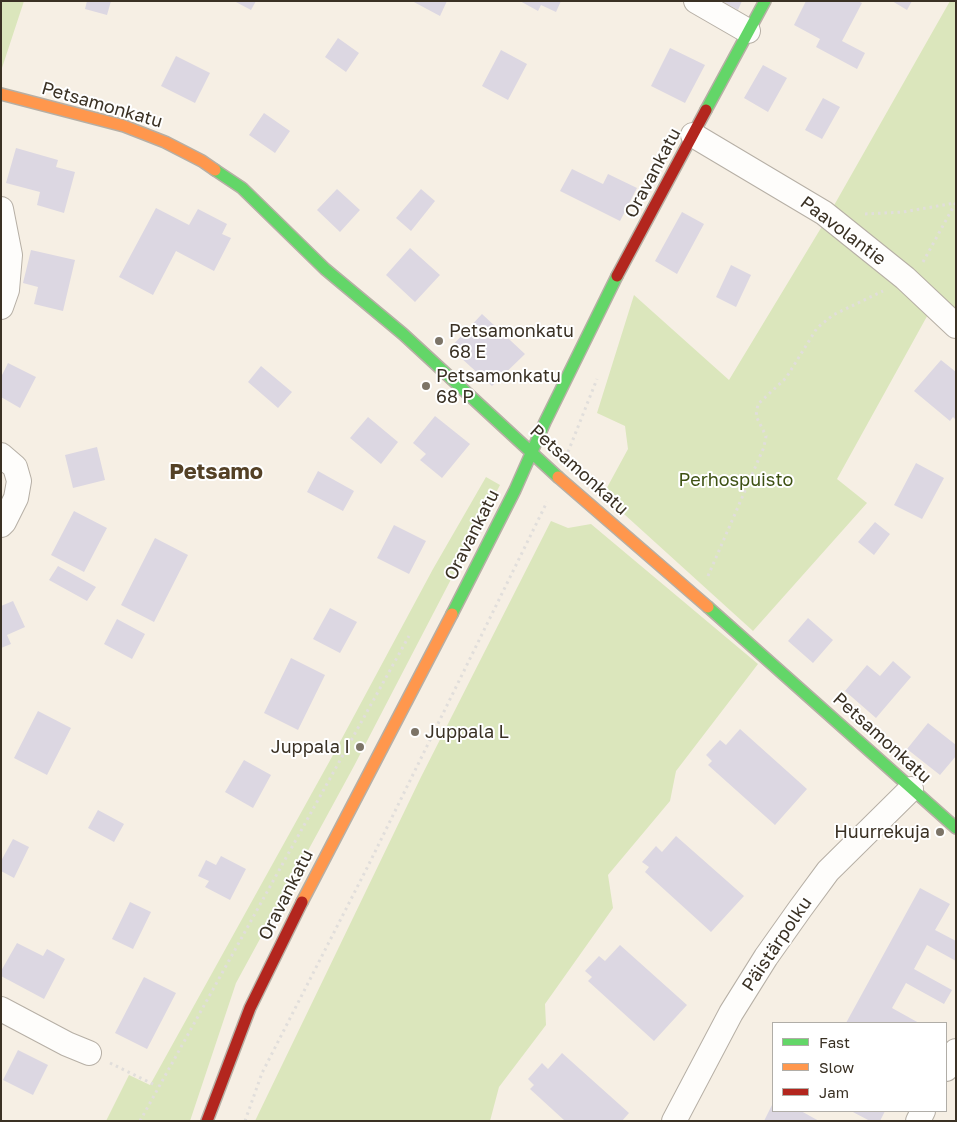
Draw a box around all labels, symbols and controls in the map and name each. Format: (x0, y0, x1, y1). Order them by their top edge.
street label: Petsamonkatu (39, 77, 165, 133)
street label: Oravankatu (620, 124, 686, 222)
street label: Paavolantie (796, 192, 890, 270)
place label: Petsamonkatu 68 E (449, 320, 574, 362)
marker: Petsamonkatu 68 E (433, 335, 445, 347)
place label: Petsamonkatu 68 P (436, 365, 561, 408)
marker: Petsamonkatu 68 P (420, 380, 432, 392)
street label: Petsamonkatu (525, 420, 633, 520)
district label: Petsamo (169, 459, 263, 485)
park label: Perhospuisto (679, 469, 793, 491)
street label: Oravankatu (440, 486, 504, 584)
street label: Petsamonkatu (828, 688, 936, 788)
place label: Juppala L (425, 721, 509, 743)
marker: Juppala L (409, 726, 421, 738)
place label: Juppala I (271, 736, 350, 758)
marker: Juppala I (354, 741, 366, 753)
place label: Huurrekuja (834, 821, 930, 843)
marker: Huurrekuja (934, 826, 946, 838)
street label: Oravankatu (254, 846, 318, 944)
street label: Päistärpolku (738, 893, 816, 995)
legend (772, 1022, 947, 1112)
text: Fast (819, 1033, 850, 1051)
text: Slow (819, 1058, 854, 1076)
text: Jam (819, 1083, 849, 1101)

